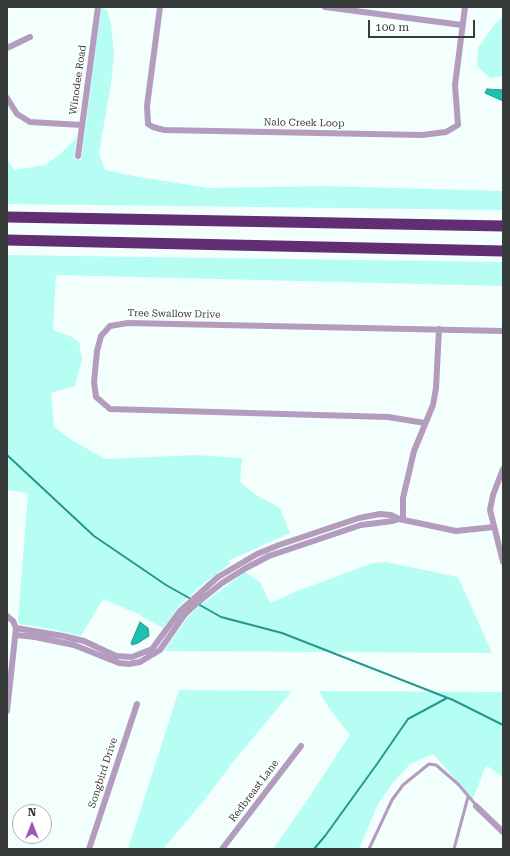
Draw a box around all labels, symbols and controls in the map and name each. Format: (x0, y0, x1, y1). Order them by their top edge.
scale bar (370, 12, 477, 38)
text: 100 m (375, 20, 409, 34)
street label: Winodee Road (67, 44, 89, 116)
street label: Nalo Creek Loop (263, 116, 345, 130)
street label: Tree Swallow Drive (127, 307, 221, 321)
street label: Songbird Drive (86, 736, 120, 810)
street label: Redbreast Lane (227, 758, 281, 824)
north arrow (12, 804, 52, 844)
text: N (28, 806, 36, 819)

